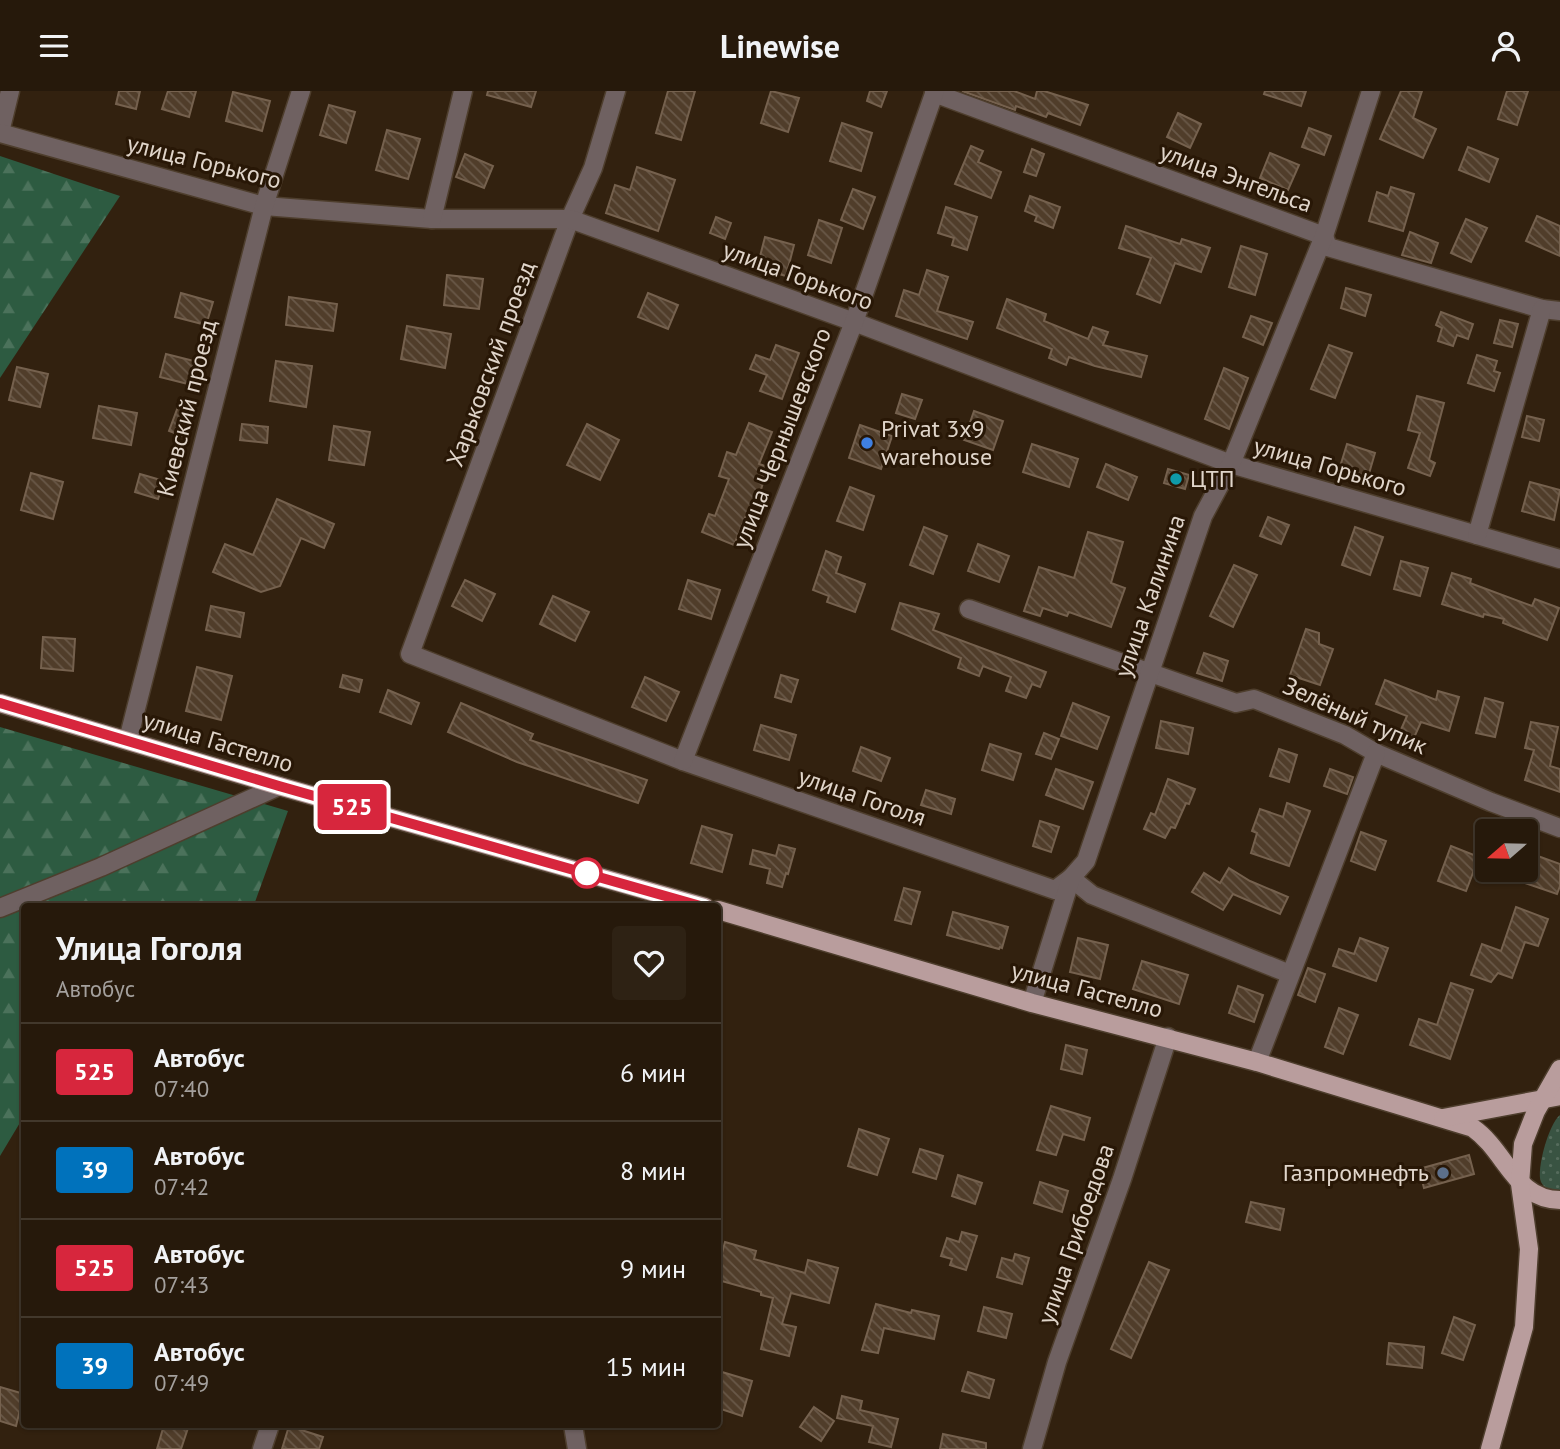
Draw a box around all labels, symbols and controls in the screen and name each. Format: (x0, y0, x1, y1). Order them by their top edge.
text: Linewise (720, 25, 840, 67)
icon: menu (35, 27, 73, 65)
icon: person (1487, 27, 1525, 65)
street label: улица Горького (124, 127, 284, 196)
street label: улица Энгельса (1156, 136, 1317, 219)
street label: улица Горького (719, 234, 878, 317)
street label: Харьковский проезд (439, 257, 542, 471)
street label: Киевский проезд (150, 316, 223, 500)
street label: улица Чернышевского (725, 323, 838, 553)
place label: Privat 3x9 warehouse (881, 413, 992, 472)
street label: улица Горького (1250, 430, 1410, 503)
marker: Privat 3x9 warehouse (859, 435, 875, 451)
place label: ЦТП (1190, 463, 1235, 494)
marker: ЦТП (1168, 471, 1184, 487)
street label: улица Калинина (1107, 510, 1192, 681)
street label: Зелёный тупик (1278, 670, 1433, 761)
street label: улица Гастелло (139, 704, 297, 779)
street label: улица Гоголя (794, 760, 930, 833)
line badge: 525 (312, 784, 392, 830)
text: 525 (332, 791, 372, 822)
north arrow (1475, 819, 1538, 882)
map controls (1475, 819, 1538, 882)
unlabelled marker (572, 858, 602, 888)
text: Улица Гоголя (56, 926, 242, 969)
button: heart (612, 926, 686, 1000)
street label: улица Гастелло (1008, 954, 1166, 1025)
text: Автобус (56, 974, 135, 1003)
text: Автобус (154, 1041, 245, 1074)
text: 525 (74, 1056, 115, 1087)
text: 6 мин (620, 1056, 686, 1089)
text: 07:40 (154, 1074, 209, 1103)
text: Автобус (154, 1139, 245, 1172)
street label: улица Грибоедова (1030, 1140, 1121, 1328)
text: 39 (81, 1154, 108, 1185)
text: 8 мин (620, 1154, 686, 1187)
place label: Газпромнефть (1283, 1157, 1429, 1188)
marker: Газпромнефть (1435, 1165, 1451, 1181)
text: 07:42 (154, 1172, 209, 1201)
text: Автобус (154, 1237, 245, 1270)
text: 525 (74, 1252, 115, 1283)
text: 9 мин (620, 1252, 686, 1285)
text: 07:43 (154, 1270, 209, 1299)
text: Автобус (154, 1335, 245, 1368)
text: 39 (81, 1350, 108, 1381)
text: 15 мин (606, 1350, 686, 1383)
text: 07:49 (154, 1368, 209, 1397)

